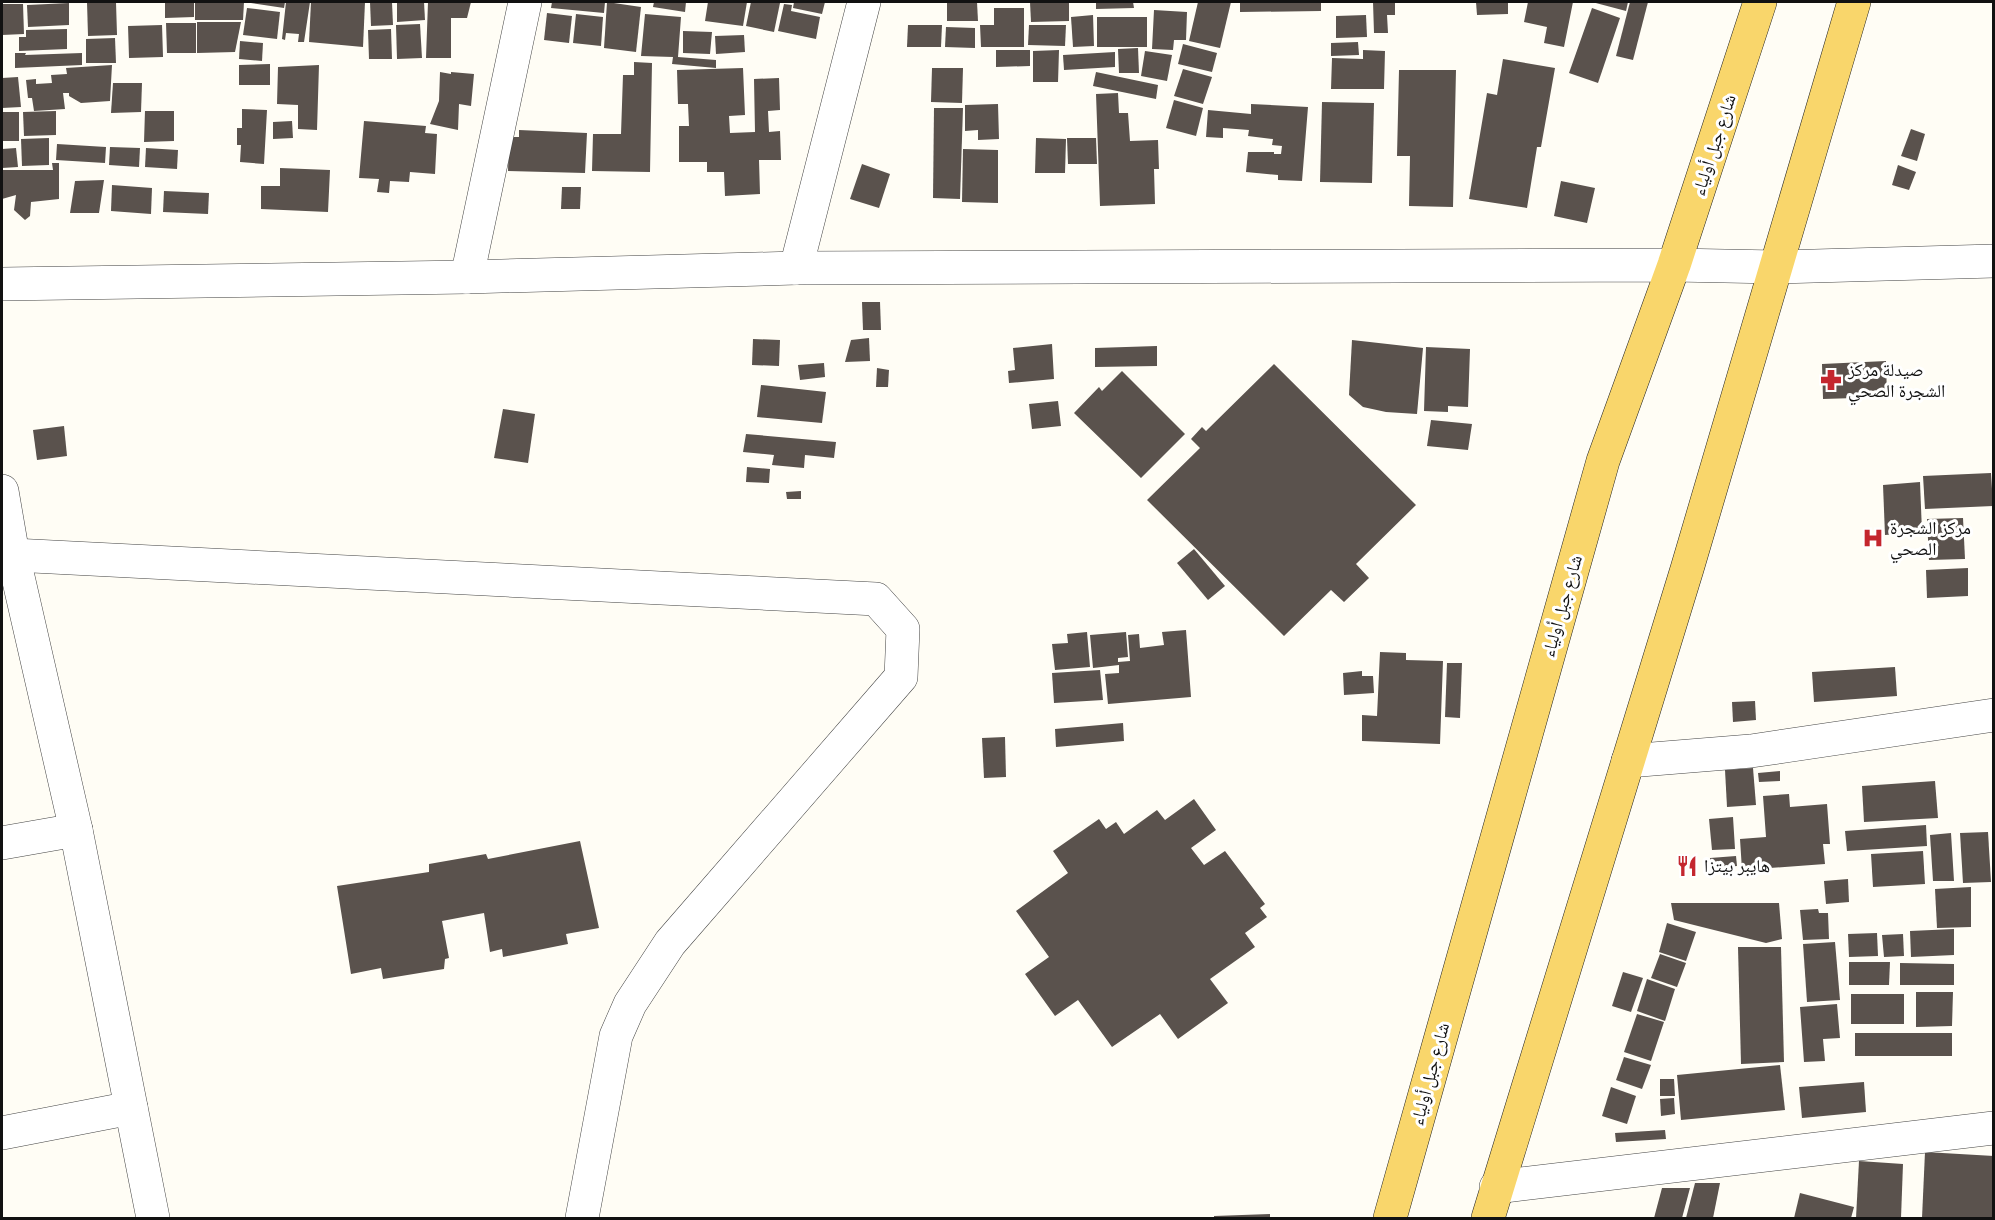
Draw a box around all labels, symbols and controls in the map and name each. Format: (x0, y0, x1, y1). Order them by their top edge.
street label: شارع جبل أولياء (1685, 91, 1742, 199)
place label: صيدلة مركز الشجرة الصحي (1847, 357, 1945, 406)
pharmacy icon: صيدلة مركز الشجرة الصحي (1819, 368, 1843, 392)
place label: مركز الشجرة الصحي (1890, 515, 1971, 564)
hospital icon: مركز الشجرة الصحي (1861, 526, 1885, 550)
street label: شارع جبل أولياء (1535, 552, 1588, 660)
place label: هايبر بيتزا (1704, 853, 1770, 878)
restaurant icon: هايبر بيتزا (1675, 854, 1699, 878)
street label: شارع جبل أولياء (1404, 1020, 1455, 1128)

